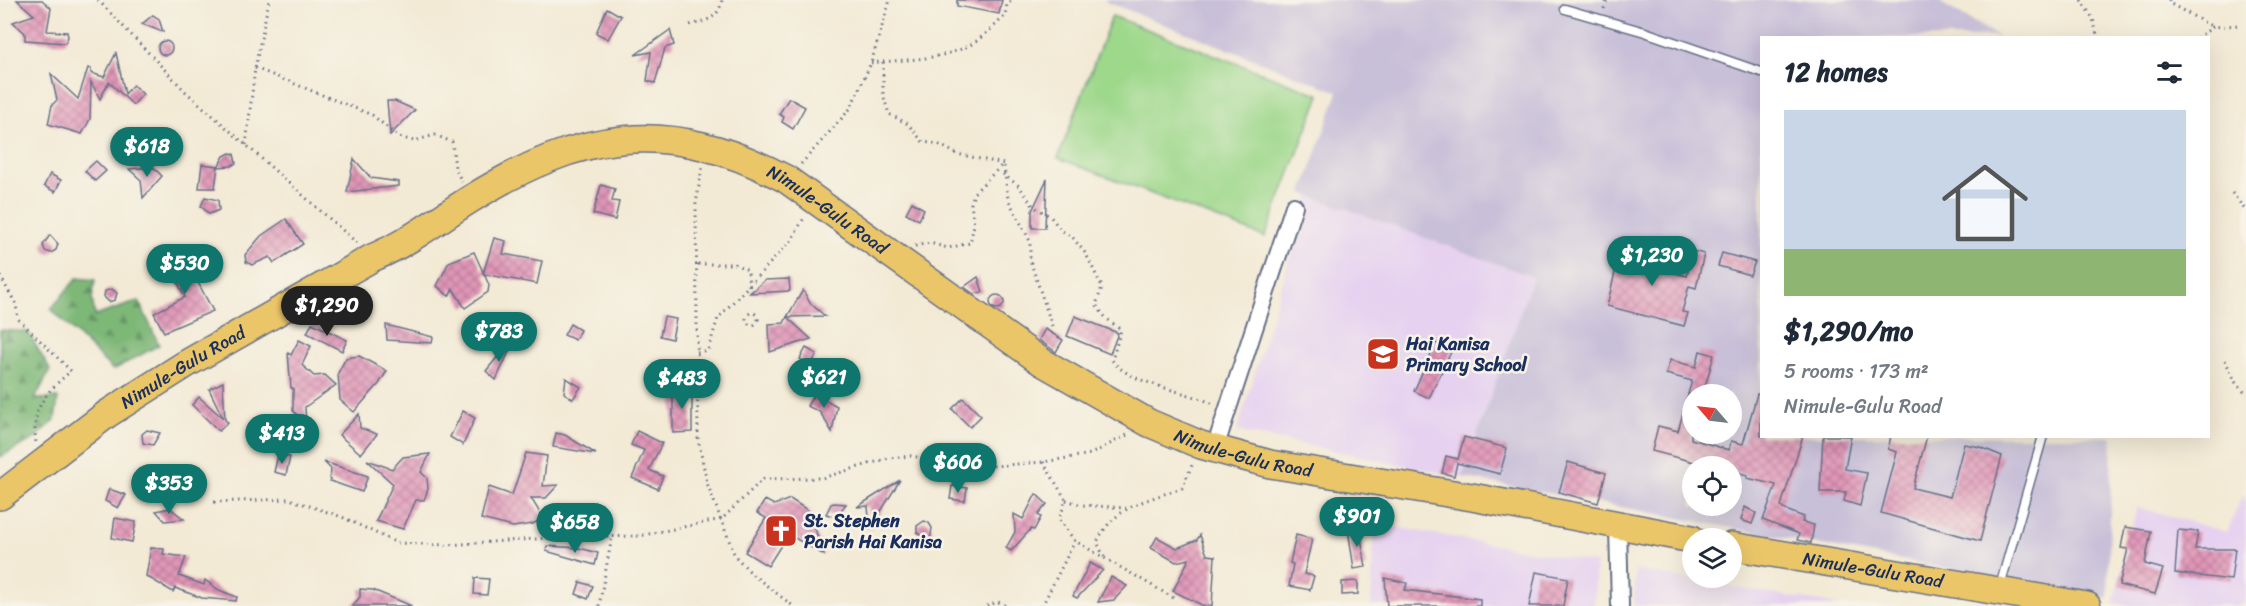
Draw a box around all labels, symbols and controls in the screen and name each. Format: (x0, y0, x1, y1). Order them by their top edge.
text: 12 homes (1784, 49, 1888, 95)
icon: filters (2153, 56, 2186, 89)
pin: $618 (111, 127, 183, 178)
text: $618 (124, 129, 170, 164)
icon: home (1931, 149, 2039, 257)
street label: Nimule-Gulu Road (761, 156, 896, 264)
pin: $1,230 (1603, 236, 1701, 287)
text: $1,230 (1621, 238, 1683, 273)
pin: $530 (149, 244, 221, 295)
text: $530 (160, 246, 210, 281)
pin: $1,290 (278, 286, 376, 337)
text: $1,290 (295, 288, 359, 323)
text: $1,290/mo (1784, 308, 1913, 354)
pin: $783 (463, 312, 535, 363)
text: $783 (475, 314, 523, 349)
street label: Nimule-Gulu Road (114, 316, 253, 418)
place label: Hai Kanisa Primary School (1405, 328, 1528, 381)
school or university icon: Hai Kanisa Primary School (1365, 336, 1401, 372)
text: 5 rooms · 173 m² (1784, 354, 1929, 389)
pin: $621 (788, 358, 860, 409)
pin: $483 (646, 359, 718, 410)
text: $621 (802, 360, 846, 395)
text: $483 (658, 361, 707, 396)
north arrow (1682, 384, 1742, 444)
map controls (1682, 384, 1742, 588)
text: Nimule-Gulu Road (1784, 389, 1942, 424)
pin: $413 (246, 414, 318, 465)
text: $413 (259, 416, 305, 451)
street label: Nimule-Gulu Road (1169, 419, 1316, 487)
pin: $606 (922, 443, 994, 494)
text: $606 (934, 445, 982, 480)
button: locate (1682, 456, 1742, 516)
pin: $353 (133, 464, 205, 515)
text: $353 (145, 466, 193, 501)
pin: $901 (1321, 497, 1393, 548)
text: $901 (1334, 499, 1380, 534)
pin: $658 (539, 503, 611, 554)
text: $658 (550, 505, 600, 540)
place label: St. Stephen Parish Hai Kanisa (803, 505, 942, 558)
church icon: St. Stephen Parish Hai Kanisa (763, 513, 799, 549)
button: layers (1682, 528, 1742, 588)
street label: Nimule-Gulu Road (1800, 542, 1947, 598)

